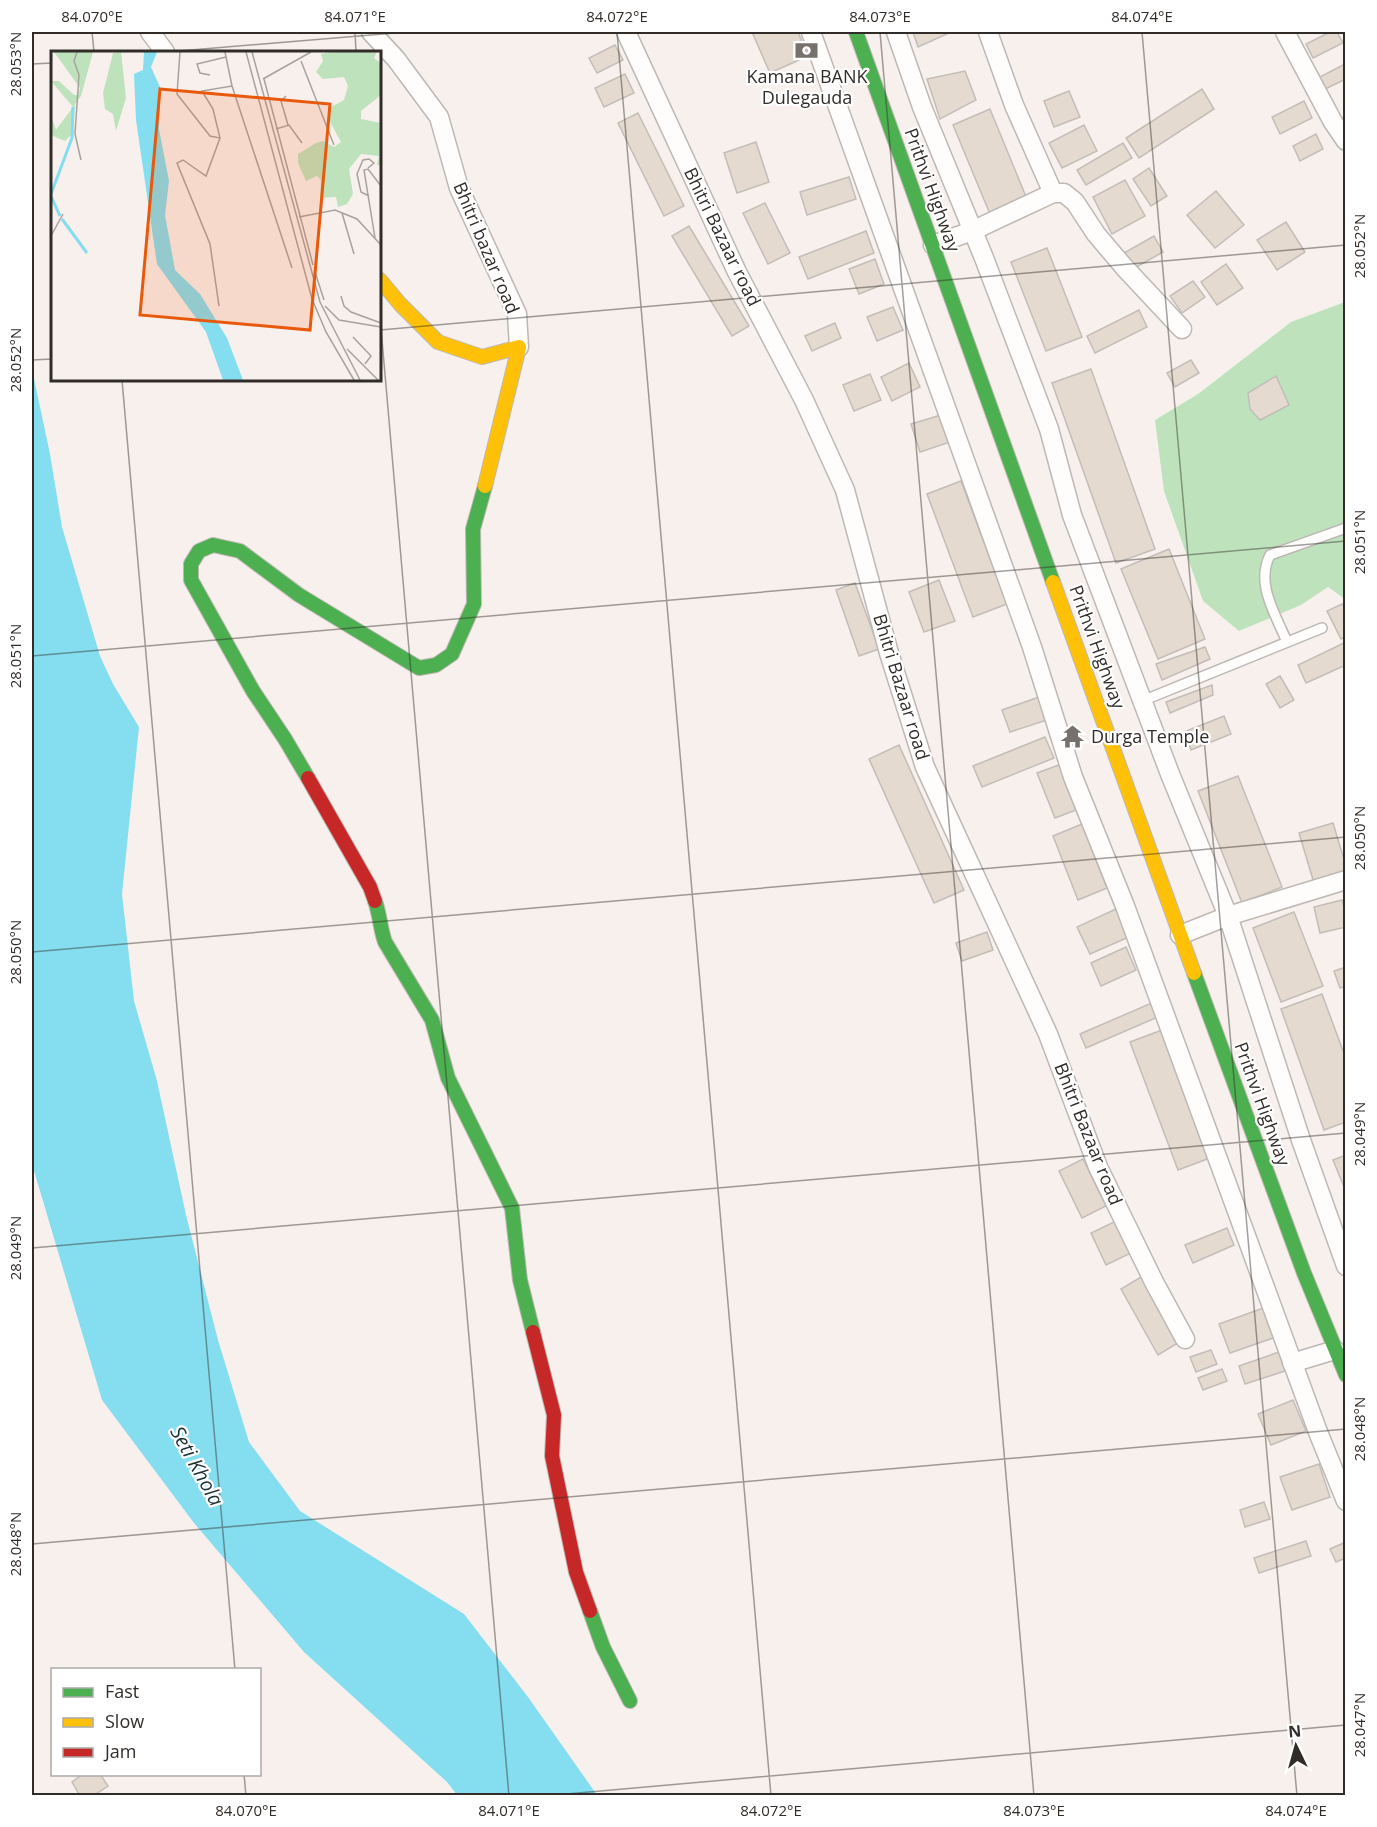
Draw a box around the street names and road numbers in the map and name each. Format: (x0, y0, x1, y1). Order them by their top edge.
street label: Prithvi Highway (899, 124, 967, 256)
street label: Bhitri Bazaar road (679, 163, 767, 310)
street label: Bhitri bazar road (448, 178, 525, 317)
street label: Prithvi Highway (1064, 581, 1132, 713)
street label: Bhitri Bazaar road (868, 611, 936, 763)
street label: Prithvi Highway (1229, 1038, 1297, 1170)
street label: Bhitri Bazaar road (1049, 1059, 1128, 1208)

